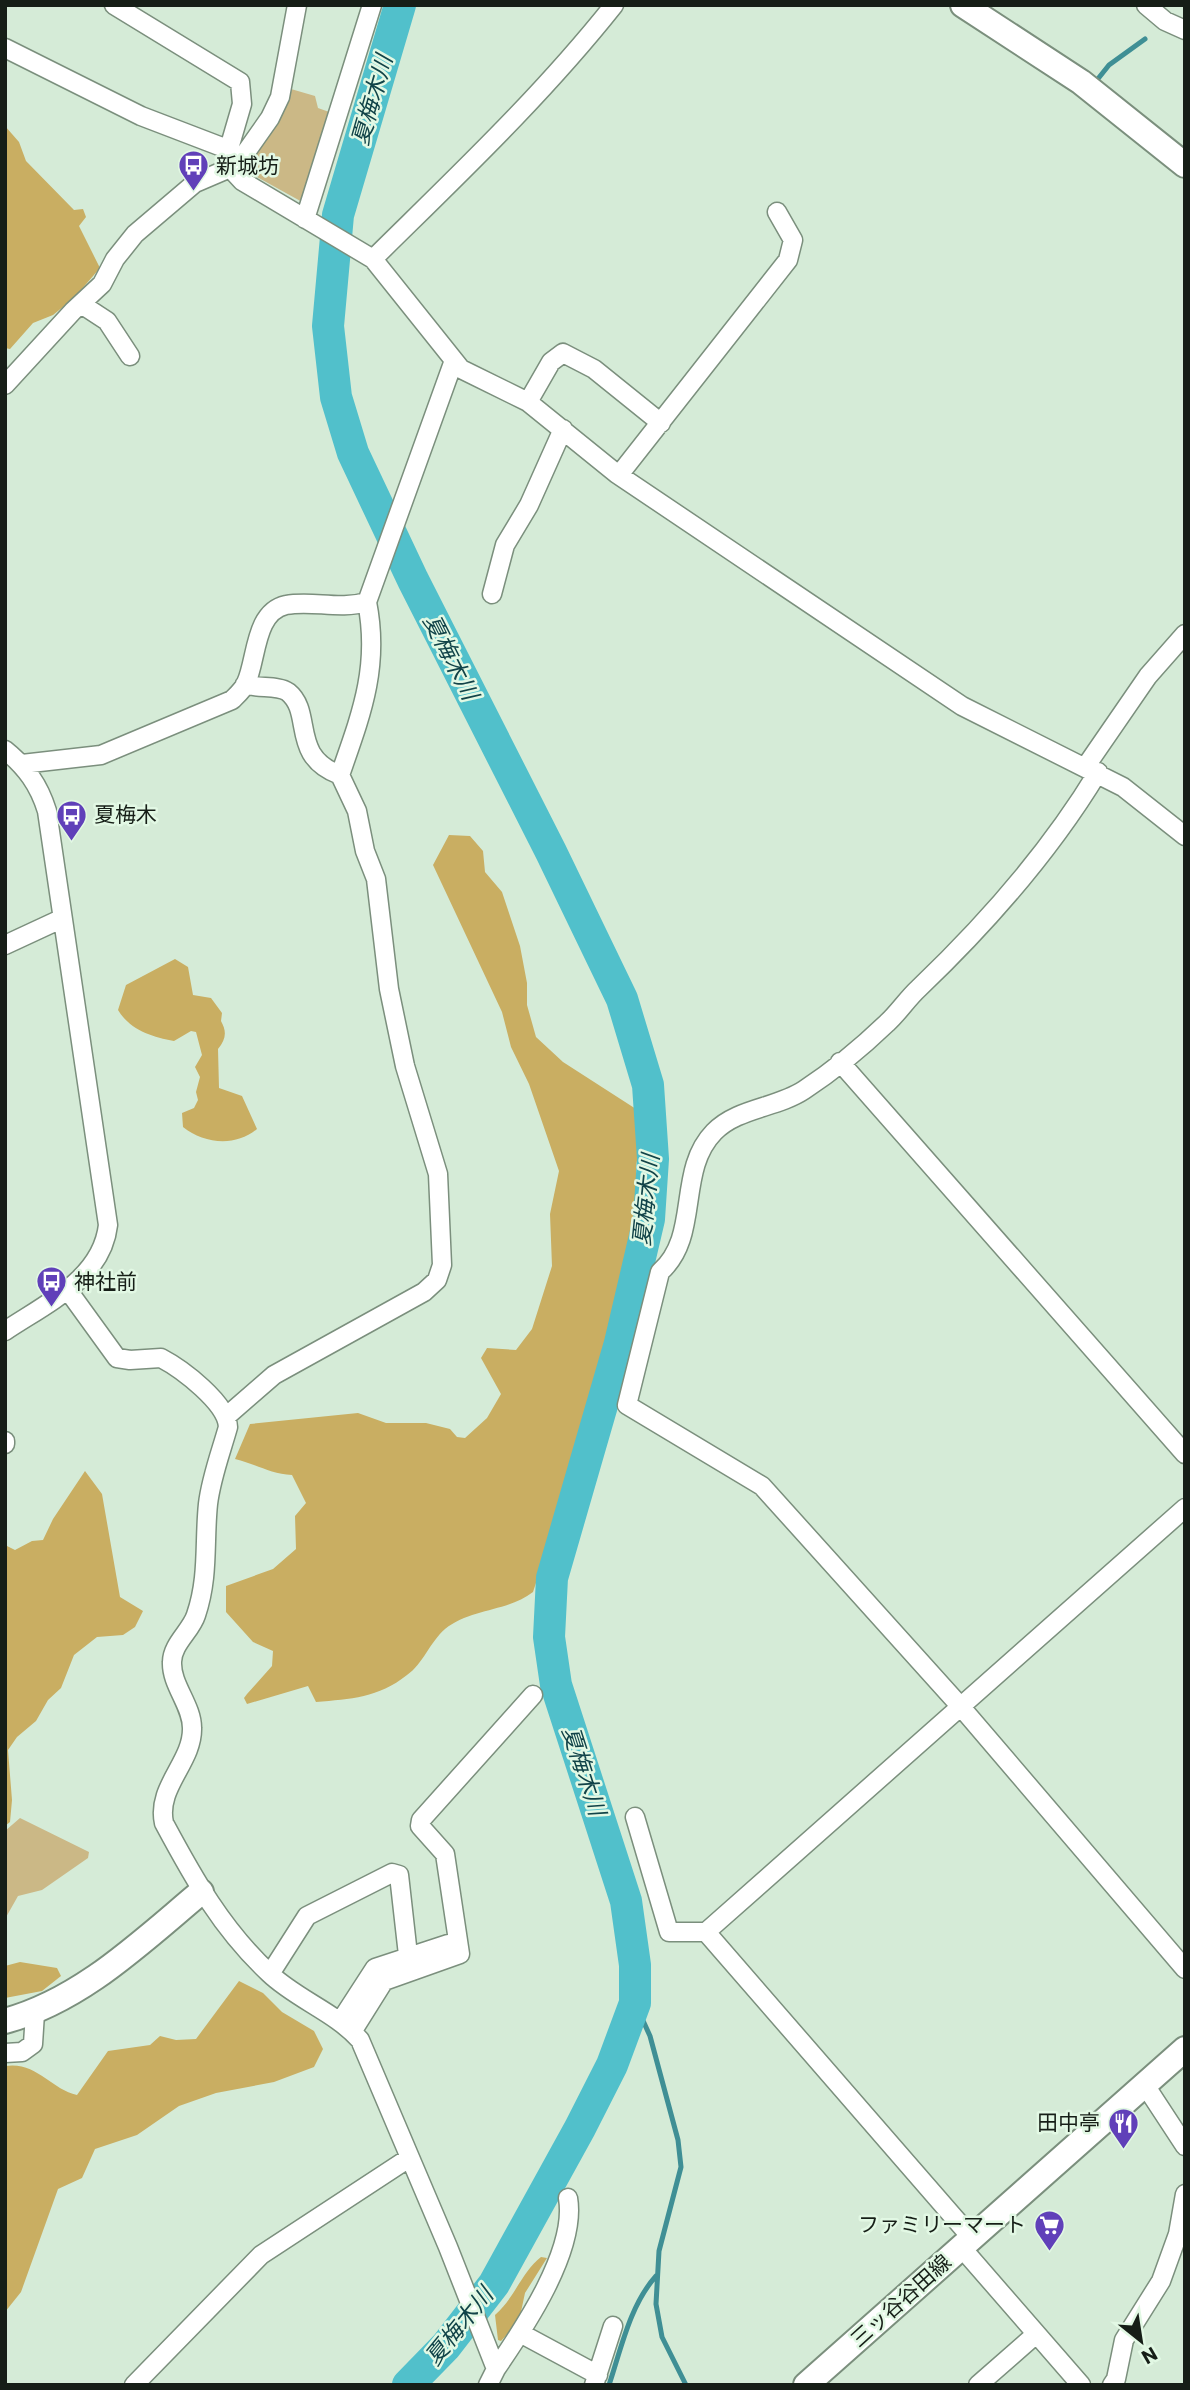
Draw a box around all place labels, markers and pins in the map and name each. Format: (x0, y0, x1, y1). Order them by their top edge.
bus stop icon: 新城坊 (176, 149, 210, 193)
place label: 新城坊 (216, 152, 279, 177)
bus stop icon: 夏梅木 (54, 798, 88, 842)
place label: 夏梅木 (94, 801, 157, 826)
bus stop icon: 神社前 (34, 1265, 68, 1309)
place label: 神社前 (74, 1268, 137, 1293)
restaurant icon: 田中亭 (1106, 2106, 1140, 2150)
place label: 田中亭 (1037, 2109, 1100, 2134)
supermarket icon: ファミリーマート (1032, 2208, 1066, 2252)
place label: ファミリーマート (858, 2211, 1026, 2236)

